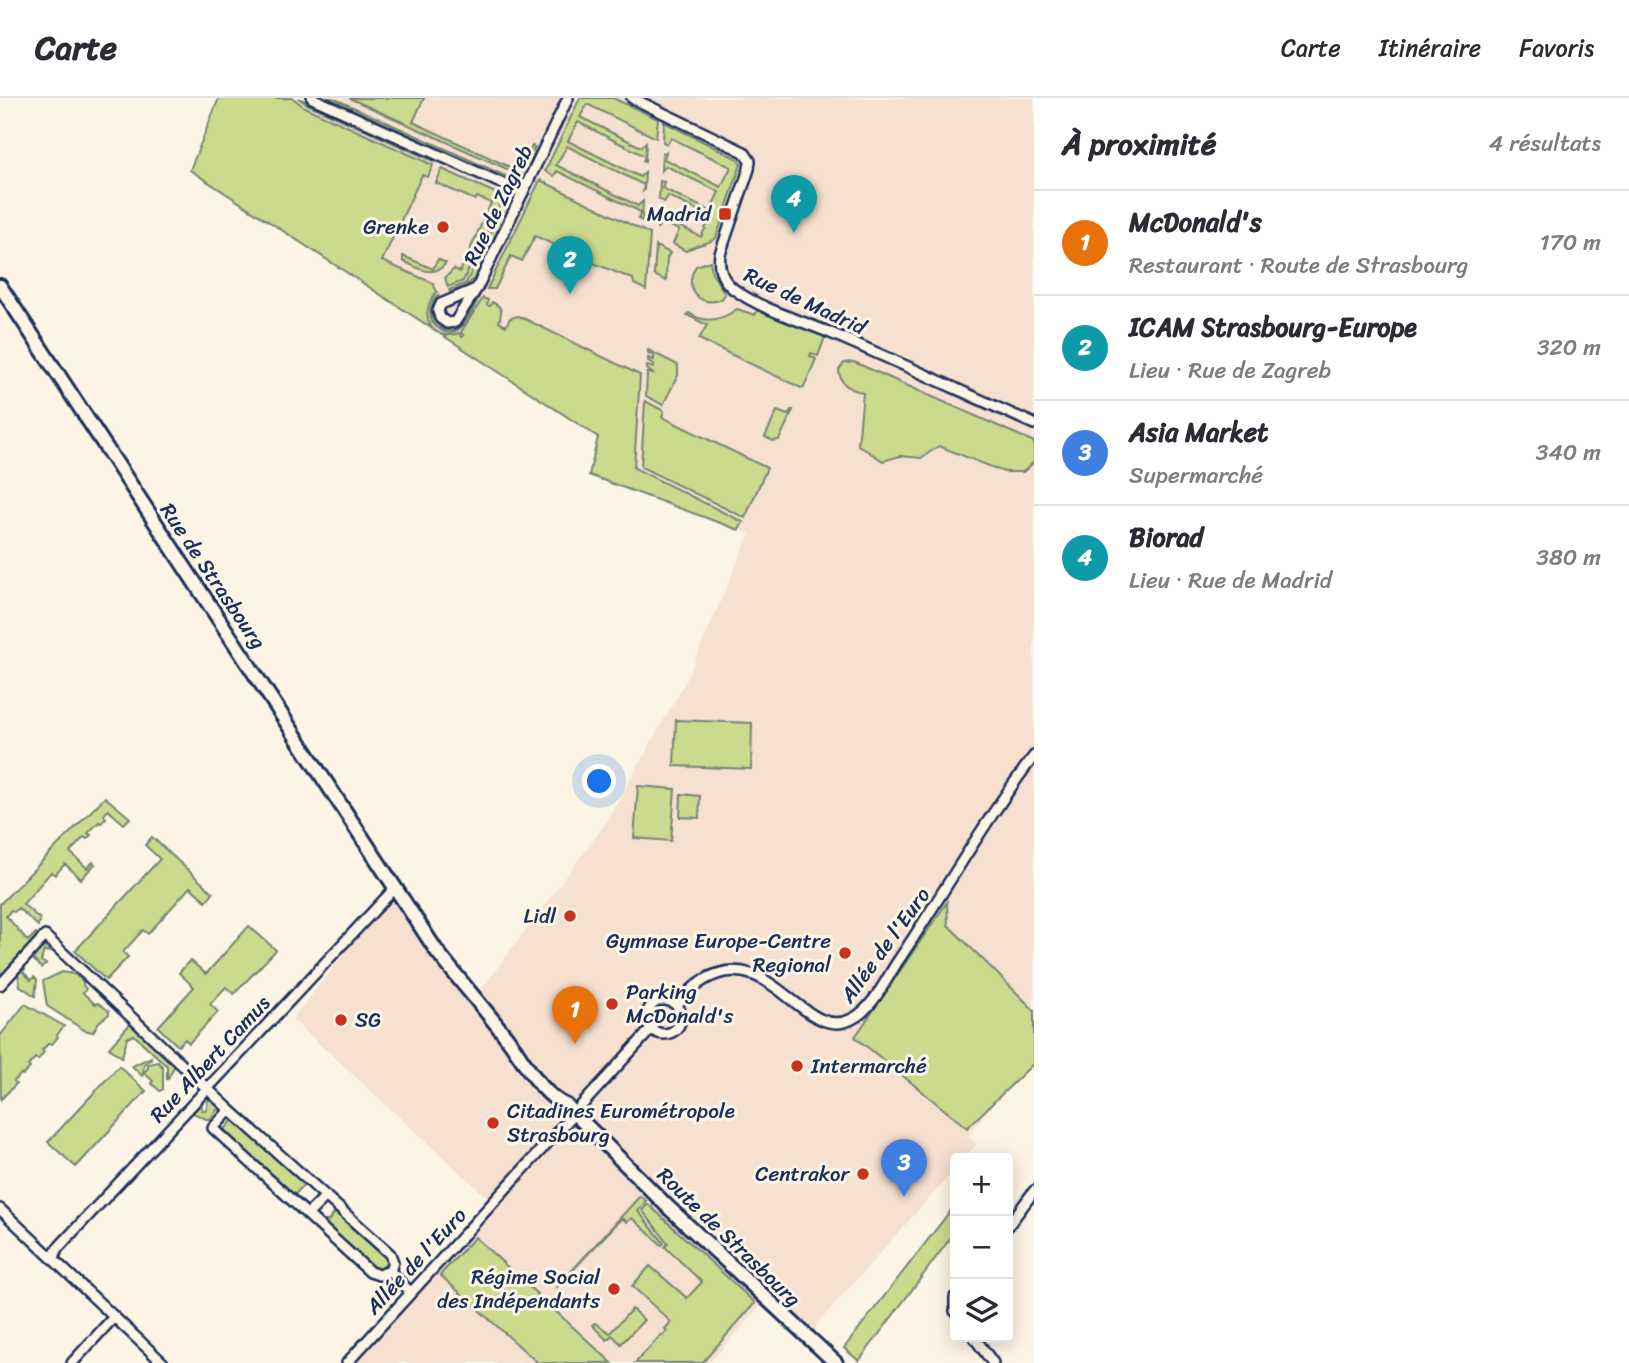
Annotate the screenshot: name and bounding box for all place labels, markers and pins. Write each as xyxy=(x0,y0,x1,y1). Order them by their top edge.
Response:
pin: 4 xyxy=(771,175,817,233)
place label: Madrid xyxy=(647,195,713,233)
marker: Madrid xyxy=(717,206,733,222)
place label: Grenke xyxy=(363,208,429,246)
marker: Grenke xyxy=(435,219,451,235)
pin: 2 xyxy=(547,236,593,294)
place label: Lidl xyxy=(523,897,557,935)
marker: Lidl xyxy=(562,908,578,924)
place label: Gymnase Europe-Centre Regional xyxy=(606,922,832,984)
marker: Gymnase Europe-Centre Regional xyxy=(837,945,853,961)
place label: Parking McDonald's xyxy=(626,973,734,1035)
pin: 1 xyxy=(552,986,598,1044)
marker: Parking McDonald's xyxy=(604,996,620,1012)
place label: SG xyxy=(355,1001,381,1039)
marker: SG xyxy=(333,1012,349,1028)
place label: Intermarché xyxy=(810,1047,927,1085)
marker: Intermarché xyxy=(789,1058,805,1074)
place label: Citadines Eurométropole Strasbourg xyxy=(507,1092,735,1154)
marker: Citadines Eurométropole Strasbourg xyxy=(485,1115,501,1131)
pin: 3 xyxy=(881,1139,927,1197)
place label: Centrakor xyxy=(755,1155,850,1193)
marker: Centrakor xyxy=(855,1166,871,1182)
place label: Régime Social des Indépendants xyxy=(437,1258,601,1320)
marker: Régime Social des Indépendants xyxy=(606,1281,622,1297)

